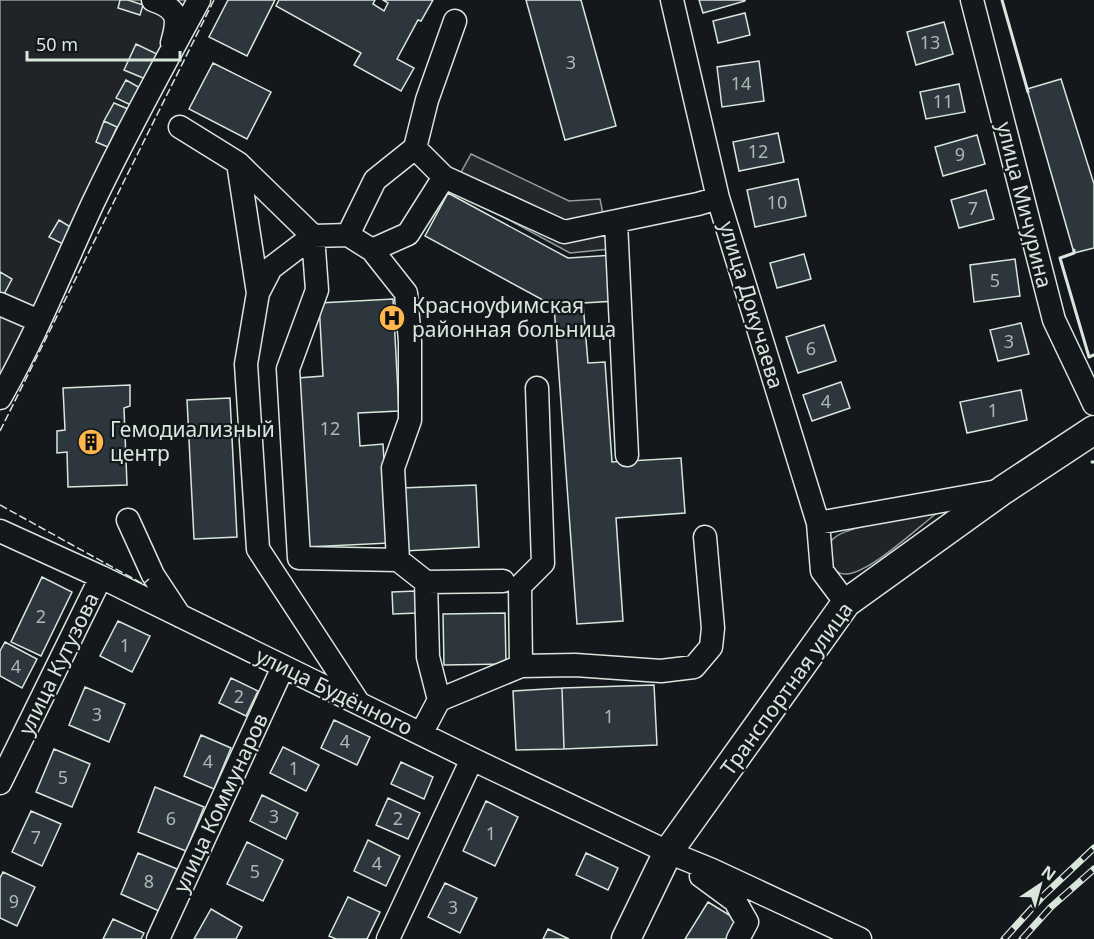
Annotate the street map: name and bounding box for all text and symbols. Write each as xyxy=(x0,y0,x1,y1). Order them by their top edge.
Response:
scale bar xyxy=(27,24,180,62)
house number: 13 xyxy=(920,30,940,54)
text: 50 m xyxy=(36,32,78,56)
house number: 3 xyxy=(566,50,576,74)
house number: 14 xyxy=(731,71,751,95)
house number: 11 xyxy=(933,89,953,113)
street label: улица Мичурина xyxy=(991,119,1059,291)
house number: 12 xyxy=(748,139,768,163)
house number: 9 xyxy=(955,142,965,166)
house number: 10 xyxy=(767,190,787,214)
house number: 7 xyxy=(968,196,978,220)
street label: улица Докучаева xyxy=(713,218,791,392)
house number: 5 xyxy=(990,268,1000,292)
place label: Красноуфимская районная больница xyxy=(412,291,616,343)
hospital icon: Красноуфимская районная больница xyxy=(377,303,407,333)
house number: 3 xyxy=(1004,329,1014,353)
house number: 6 xyxy=(806,336,816,360)
house number: 4 xyxy=(821,389,831,413)
house number: 1 xyxy=(988,398,998,422)
place label: Гемодиализный центр xyxy=(110,415,275,467)
house number: 12 xyxy=(320,416,340,440)
building icon: Гемодиализный центр xyxy=(76,427,106,457)
street label: улица Кутузова xyxy=(11,588,105,739)
street label: Транспортная улица xyxy=(714,596,859,781)
house number: 2 xyxy=(36,604,46,628)
house number: 1 xyxy=(120,633,130,657)
street label: улица Будённого xyxy=(251,641,418,741)
house number: 4 xyxy=(11,654,21,678)
house number: 2 xyxy=(234,684,244,708)
house number: 3 xyxy=(92,702,102,726)
house number: 1 xyxy=(604,704,614,728)
street label: улица Коммунаров xyxy=(166,708,274,897)
house number: 4 xyxy=(340,729,350,753)
house number: 4 xyxy=(203,749,213,773)
house number: 1 xyxy=(289,756,299,780)
house number: 5 xyxy=(58,765,68,789)
house number: 3 xyxy=(269,804,279,828)
house number: 6 xyxy=(166,806,176,830)
house number: 2 xyxy=(393,806,403,830)
house number: 1 xyxy=(486,821,496,845)
house number: 7 xyxy=(31,825,41,849)
house number: 4 xyxy=(372,851,382,875)
north arrow xyxy=(1010,855,1070,915)
house number: 5 xyxy=(250,859,260,883)
text: N xyxy=(1037,860,1061,886)
house number: 8 xyxy=(144,869,154,893)
house number: 9 xyxy=(9,889,19,913)
house number: 3 xyxy=(448,895,458,919)

